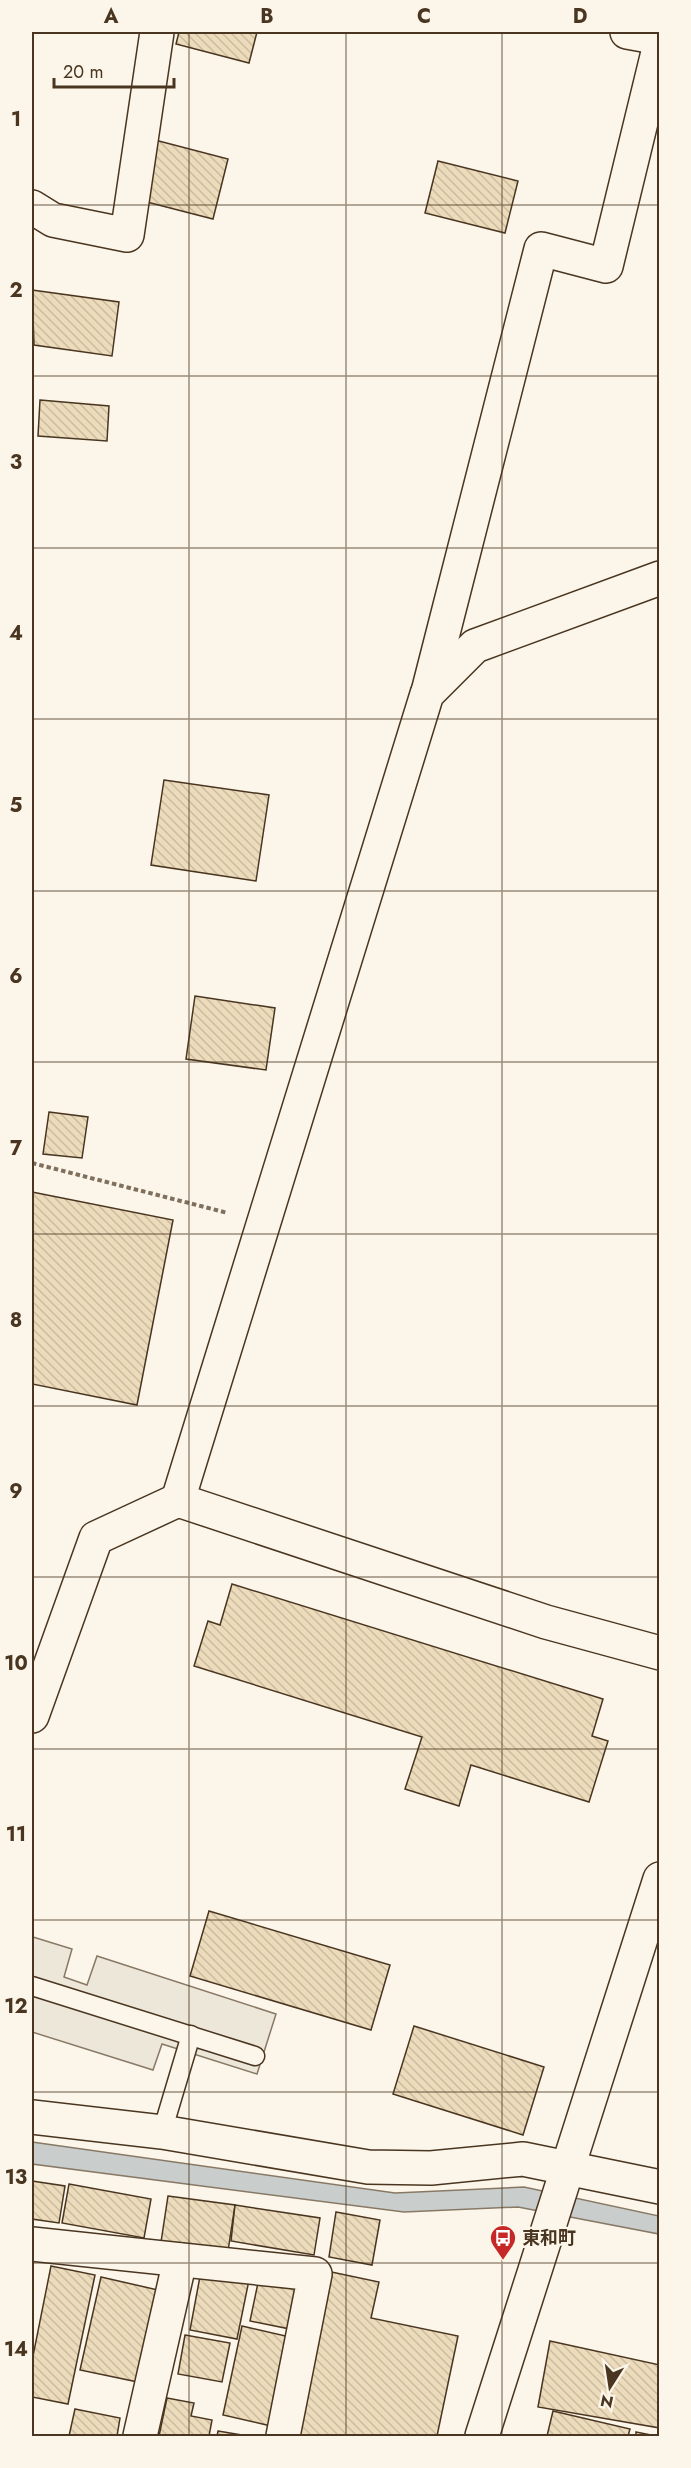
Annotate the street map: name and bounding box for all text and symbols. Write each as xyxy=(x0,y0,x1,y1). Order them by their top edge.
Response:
text: A xyxy=(103,2,119,31)
text: B xyxy=(260,2,274,31)
text: C xyxy=(417,2,431,31)
text: D xyxy=(573,2,587,31)
scale bar xyxy=(54,51,174,89)
text: 20 m xyxy=(63,59,103,85)
text: 1 xyxy=(11,105,21,134)
text: 2 xyxy=(9,276,23,305)
text: 3 xyxy=(10,448,22,477)
text: 4 xyxy=(9,619,23,648)
text: 5 xyxy=(10,791,23,820)
text: 6 xyxy=(9,962,23,991)
text: 7 xyxy=(10,1134,23,1163)
text: 8 xyxy=(10,1306,22,1335)
text: 9 xyxy=(9,1477,23,1506)
text: 10 xyxy=(4,1649,28,1678)
text: 11 xyxy=(6,1820,26,1849)
text: 12 xyxy=(4,1992,28,2021)
text: 13 xyxy=(5,2163,27,2192)
bus stop icon: 東和町 xyxy=(488,2223,518,2261)
place label: 東和町 xyxy=(522,2225,576,2251)
text: 14 xyxy=(4,2335,28,2364)
north arrow xyxy=(580,2357,640,2417)
text: N xyxy=(598,2389,616,2414)

